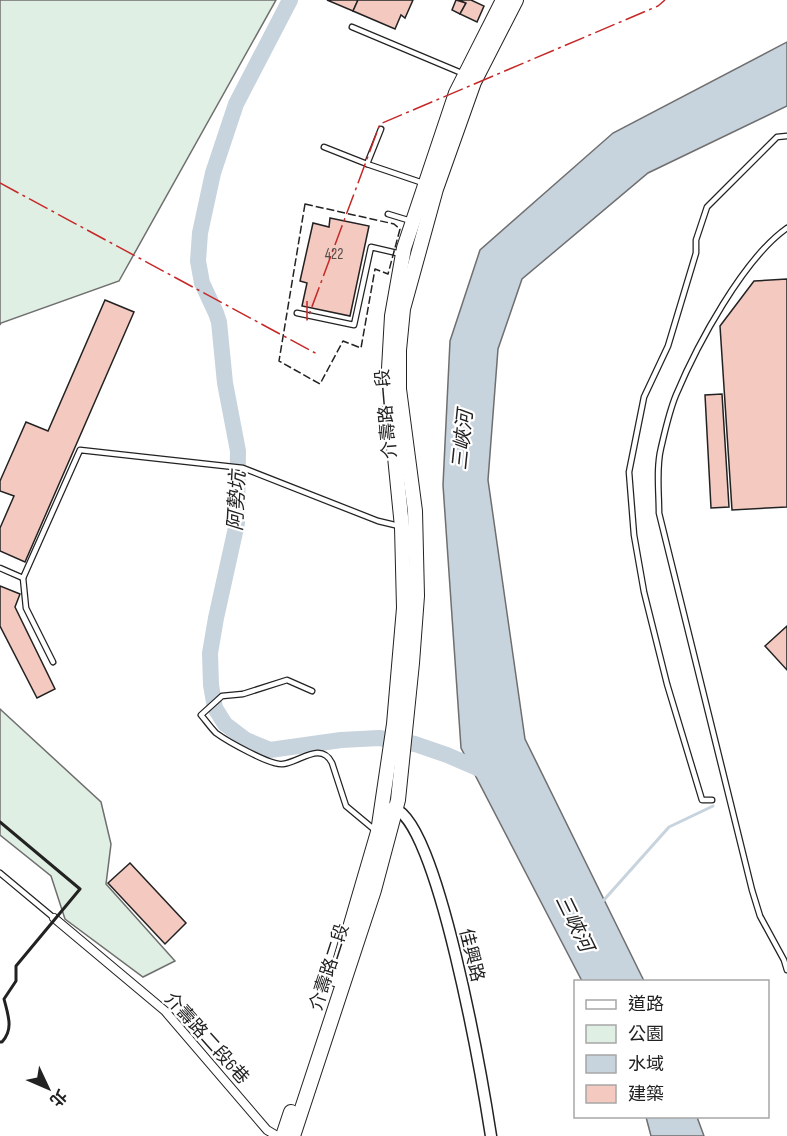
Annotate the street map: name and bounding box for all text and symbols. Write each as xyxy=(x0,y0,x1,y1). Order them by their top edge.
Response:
house number: 422 xyxy=(325,245,343,264)
street label: 介壽路一段 xyxy=(372,368,401,460)
water label: 三峽河 xyxy=(448,405,478,471)
water label: 阿勢坑 xyxy=(223,467,251,532)
water label: 三峽河 xyxy=(550,891,600,959)
street label: 介壽路二段 xyxy=(306,921,353,1013)
street label: 佳興路 xyxy=(455,926,488,984)
legend xyxy=(574,980,769,1118)
street label: 介壽路二段6巷 xyxy=(160,988,253,1088)
text: 道路 xyxy=(628,994,664,1015)
text: 公園 xyxy=(628,1024,664,1045)
text: 水域 xyxy=(628,1054,664,1075)
north arrow xyxy=(18,1058,78,1118)
text: 建築 xyxy=(628,1084,664,1105)
text: 北 xyxy=(45,1085,70,1110)

